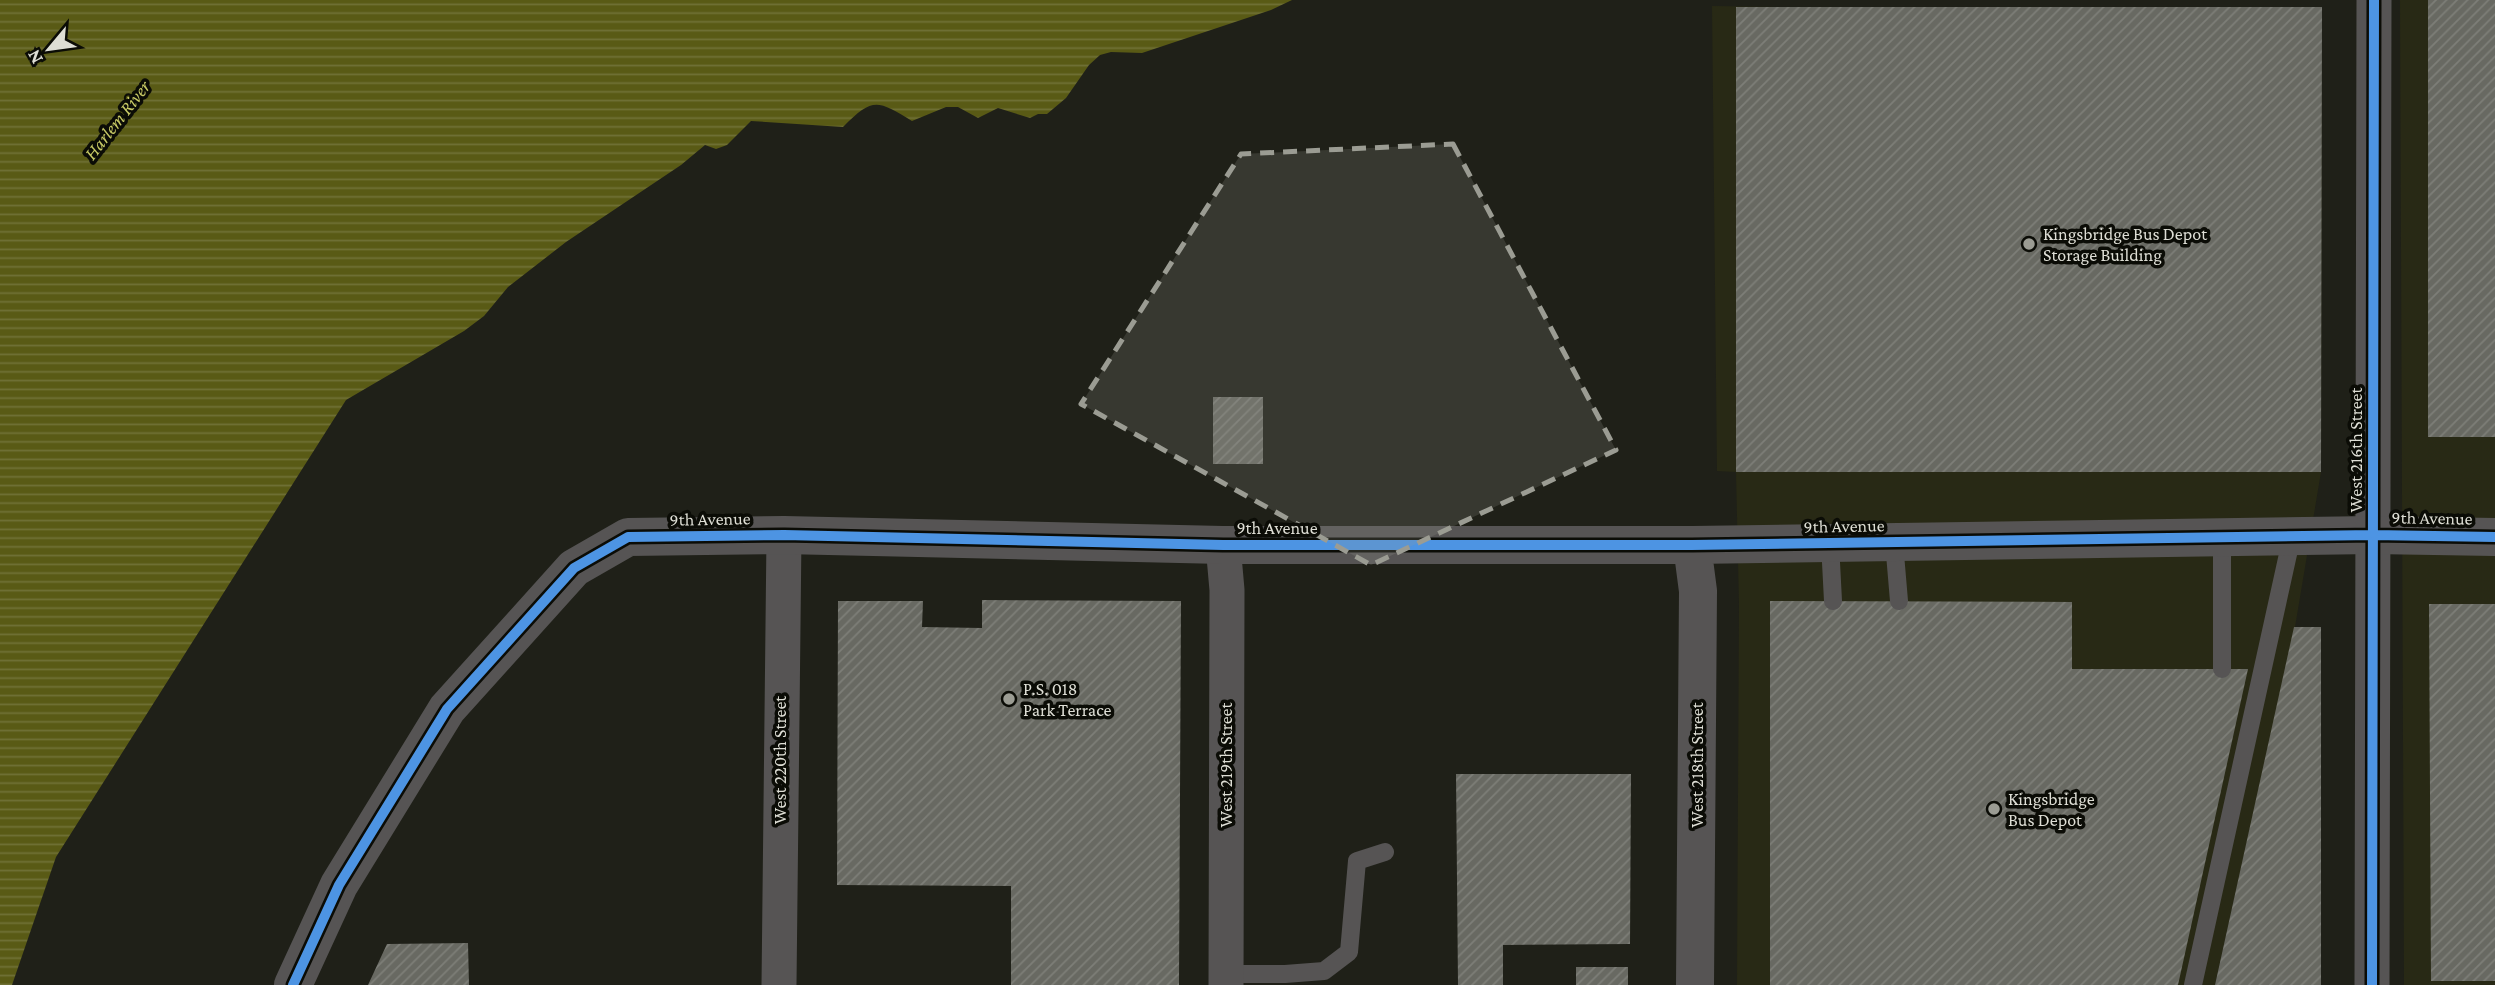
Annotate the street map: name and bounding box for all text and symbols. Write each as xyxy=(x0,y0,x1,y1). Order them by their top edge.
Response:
north arrow xyxy=(14,14,84,84)
text: N xyxy=(22,46,47,68)
water label: Harlem River xyxy=(80,75,155,164)
place label: Kingsbridge Bus Depot Storage Building xyxy=(2043,224,2208,265)
marker: Kingsbridge Bus Depot Storage Building xyxy=(2021,236,2037,252)
street label: West 216th Street xyxy=(2346,387,2366,512)
street label: 9th Avenue xyxy=(2391,507,2473,529)
street label: 9th Avenue xyxy=(669,508,751,530)
street label: 9th Avenue xyxy=(1803,515,1885,537)
street label: 9th Avenue xyxy=(1236,518,1318,538)
place label: P.S. 018 Park Terrace xyxy=(1023,679,1112,720)
marker: P.S. 018 Park Terrace xyxy=(1001,691,1017,707)
street label: West 220th Street xyxy=(770,695,790,824)
street label: West 219th Street xyxy=(1216,701,1236,827)
street label: West 218th Street xyxy=(1687,701,1707,828)
place label: Kingsbridge Bus Depot xyxy=(2008,789,2095,830)
marker: Kingsbridge Bus Depot xyxy=(1986,801,2002,817)

